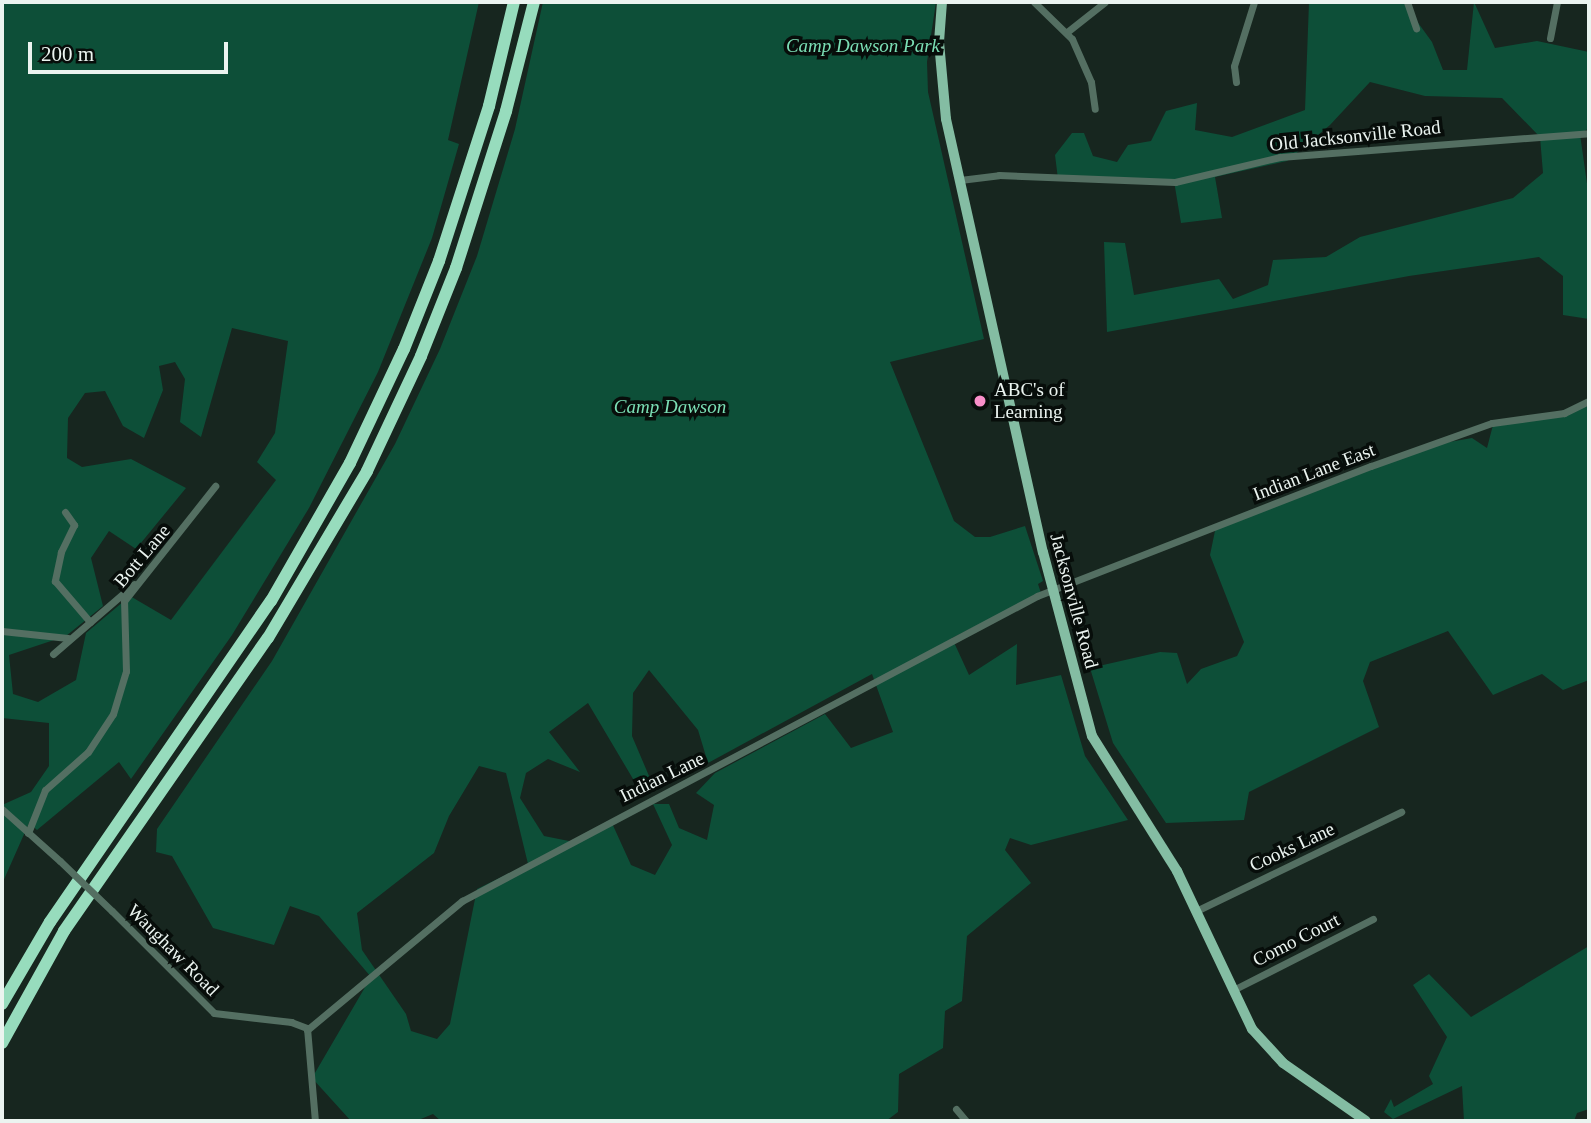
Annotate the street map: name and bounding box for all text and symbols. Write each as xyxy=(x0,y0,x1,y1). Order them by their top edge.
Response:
scale bar xyxy=(32,28,231,72)
park label: Camp Dawson Park xyxy=(786,35,940,57)
text: 200 m xyxy=(41,42,94,66)
street label: Old Jacksonville Road xyxy=(1268,116,1442,156)
place label: ABC's of Learning xyxy=(994,379,1064,423)
marker: ABC's of Learning xyxy=(972,393,988,409)
park label: Camp Dawson xyxy=(614,396,726,418)
street label: Indian Lane East xyxy=(1250,438,1378,506)
street label: Bott Lane xyxy=(109,520,175,592)
street label: Jacksonville Road xyxy=(1045,531,1103,671)
street label: Indian Lane xyxy=(616,747,708,807)
street label: Cooks Lane xyxy=(1246,817,1338,877)
street label: Waughaw Road xyxy=(122,899,224,1001)
street label: Como Court xyxy=(1249,908,1343,972)

